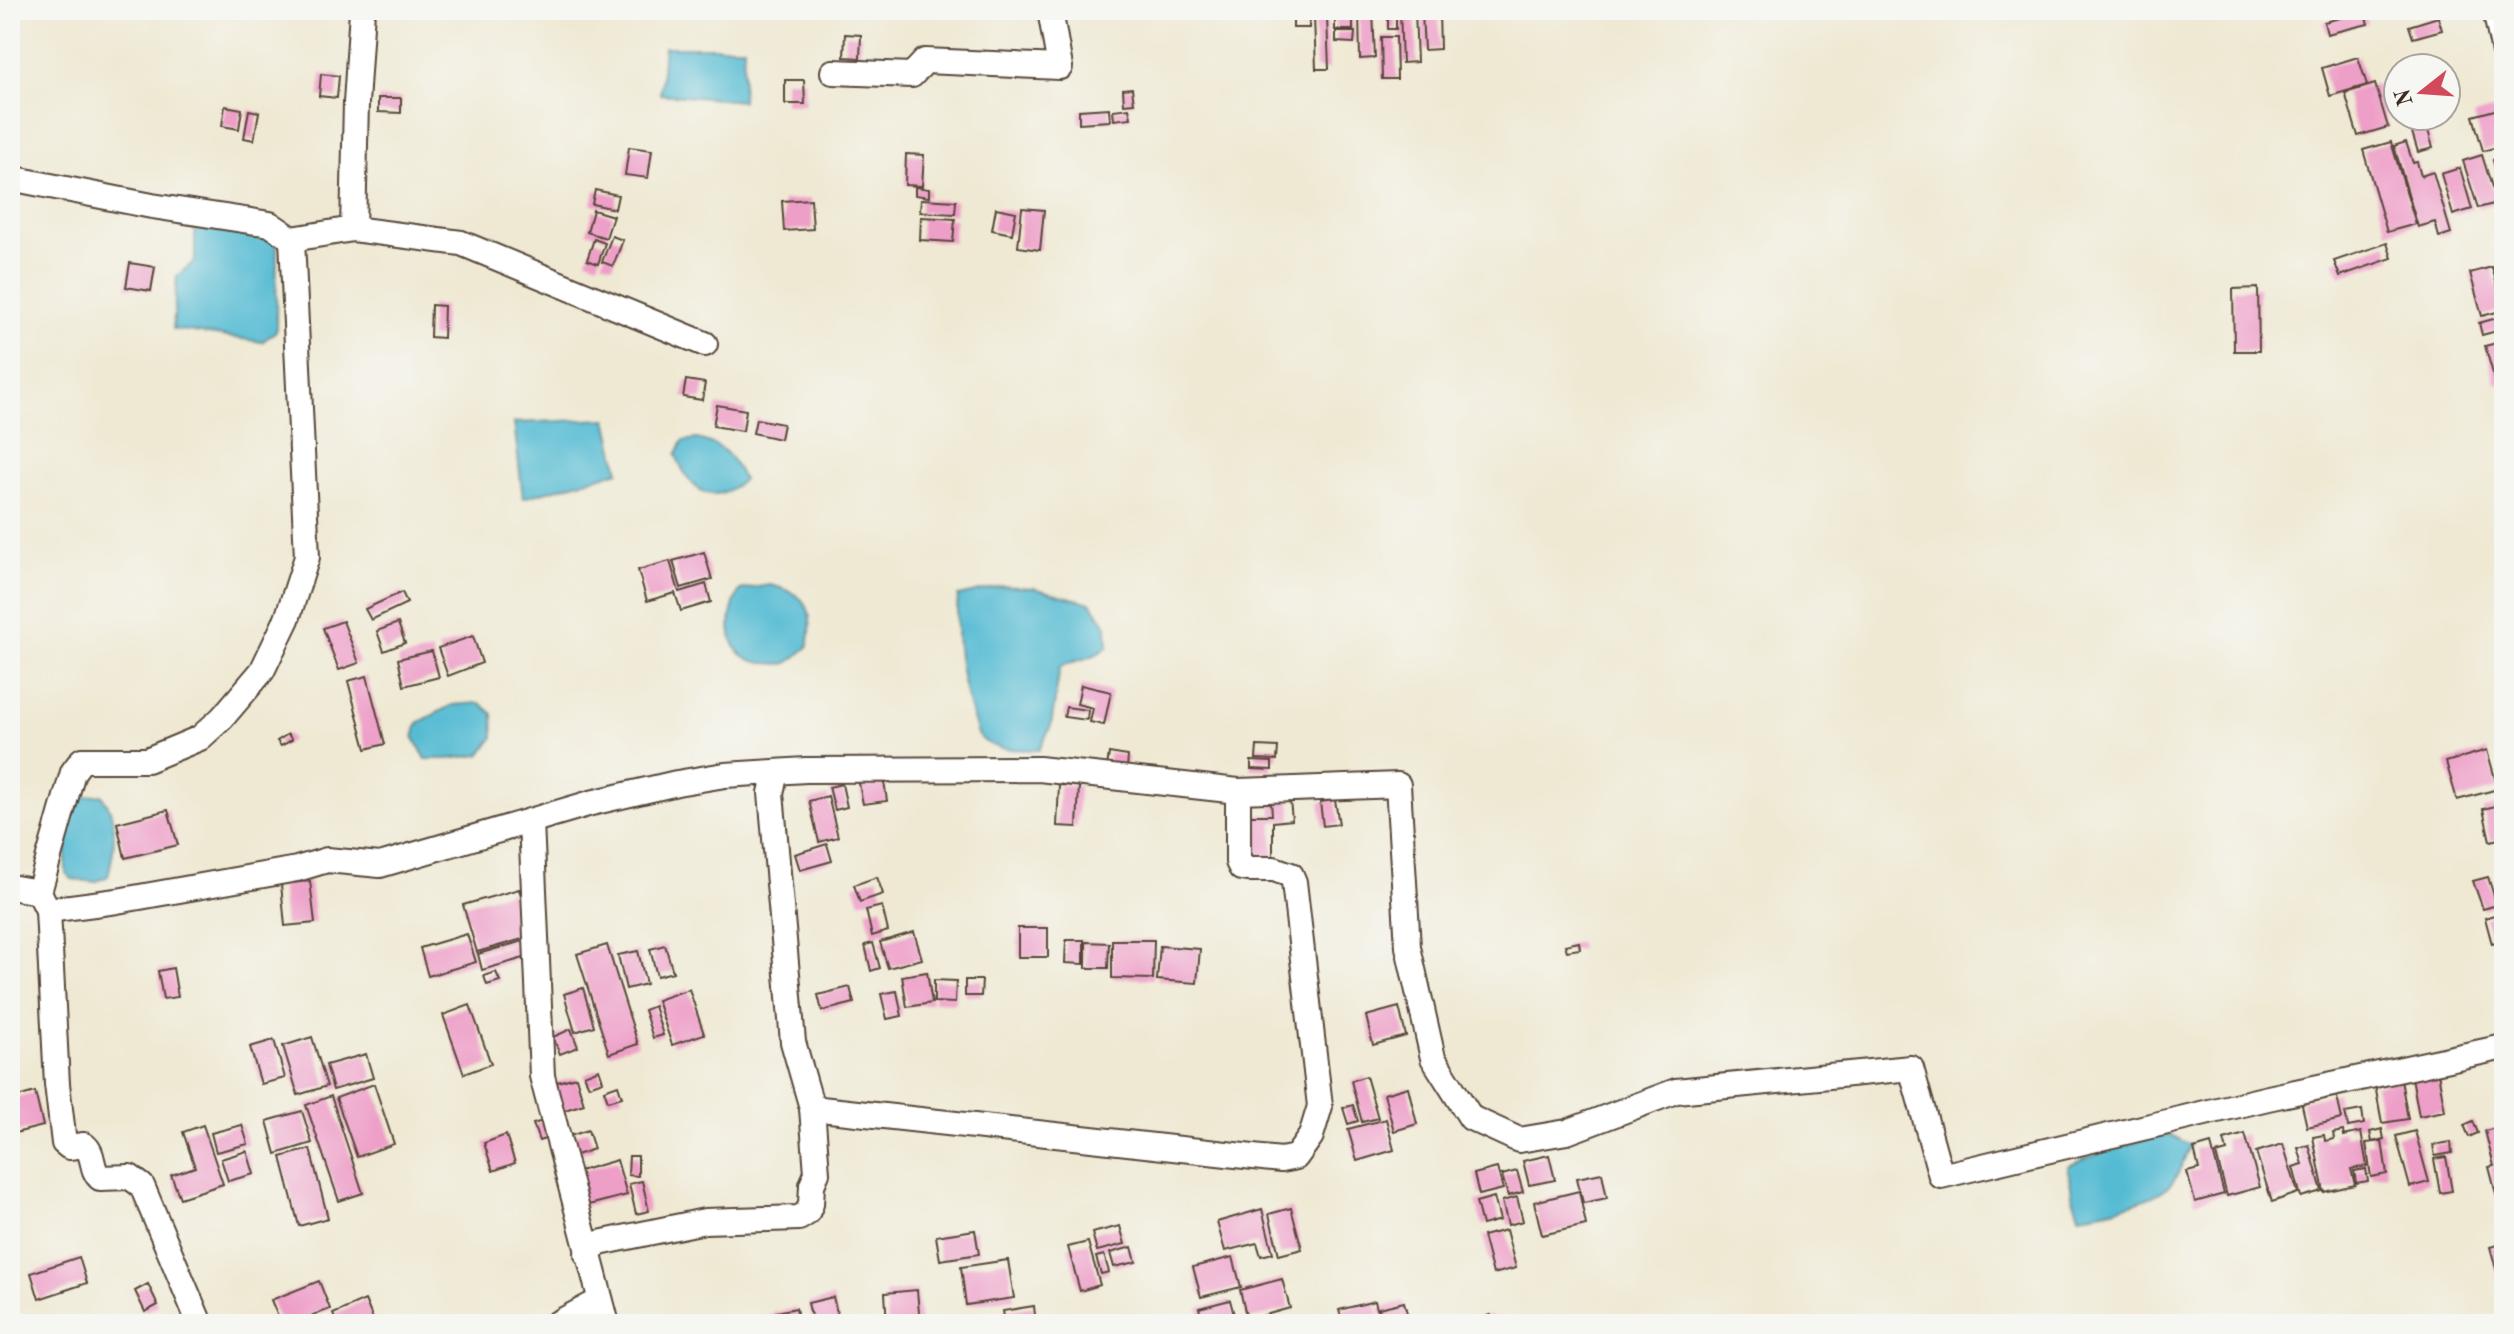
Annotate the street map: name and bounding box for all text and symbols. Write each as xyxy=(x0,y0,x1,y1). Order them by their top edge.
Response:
north arrow xyxy=(2382,52,2462,132)
text: N xyxy=(2392,86,2418,109)

